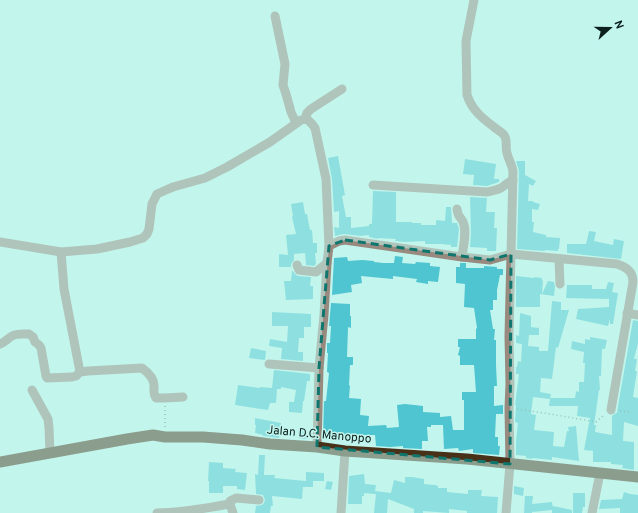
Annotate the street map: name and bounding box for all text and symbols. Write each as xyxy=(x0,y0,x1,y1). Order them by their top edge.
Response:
north arrow xyxy=(590,8,630,48)
text: N xyxy=(610,19,626,31)
street label: Jalan D.C. Manoppo xyxy=(266,422,372,448)

